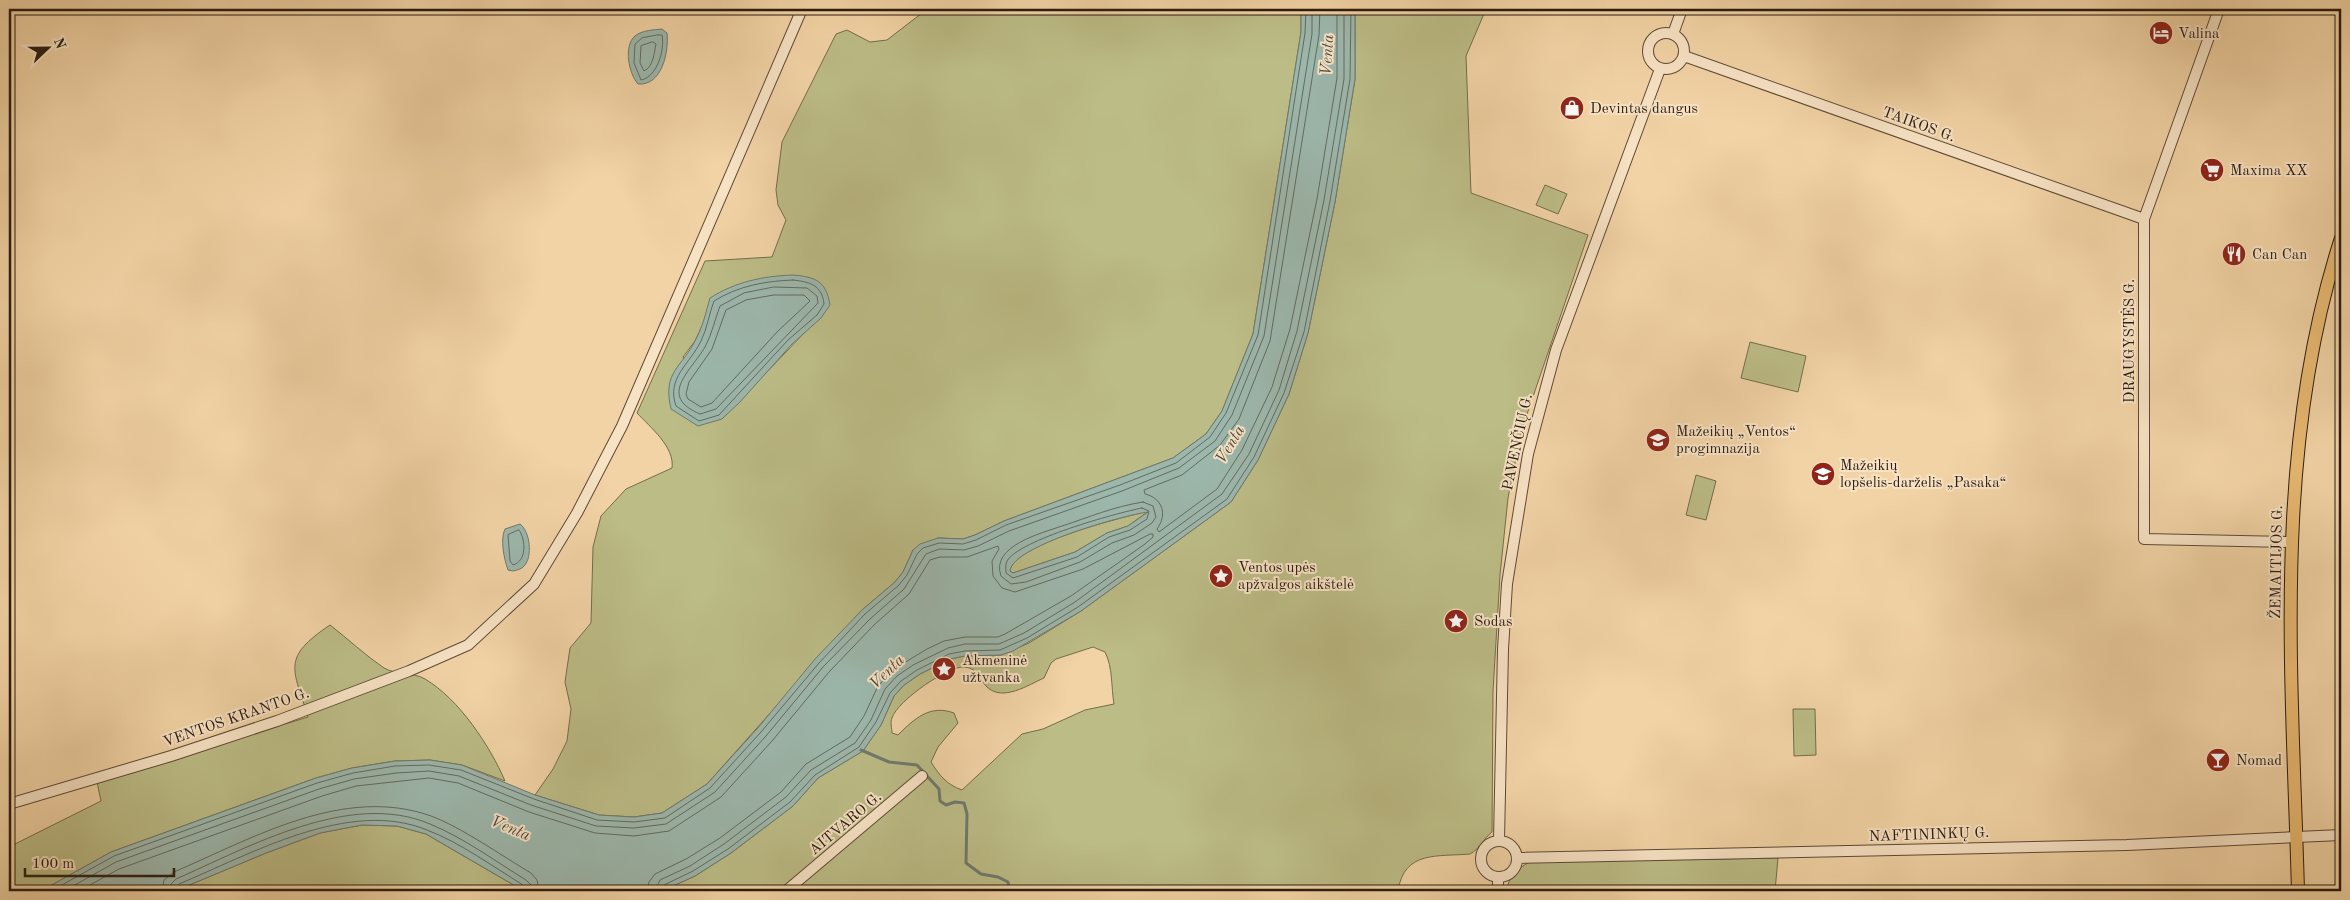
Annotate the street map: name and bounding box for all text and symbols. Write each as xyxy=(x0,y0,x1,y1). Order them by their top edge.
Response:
hotel icon: Valina xyxy=(2148,20,2174,46)
north arrow xyxy=(22,22,72,72)
place label: Valina xyxy=(2178,27,2220,42)
water label: Venta xyxy=(1319,33,1337,76)
text: N xyxy=(51,36,68,51)
shop icon: Devintas dangus xyxy=(1559,95,1585,121)
place label: Devintas dangus xyxy=(1590,102,1698,117)
street label: TAIKOS G. xyxy=(1880,105,1957,146)
supermarket icon: Maxima XX xyxy=(2199,157,2225,183)
place label: Maxima XX xyxy=(2230,164,2308,179)
restaurant icon: Can Can xyxy=(2221,241,2247,267)
place label: Can Can xyxy=(2252,248,2307,263)
street label: DRAUGYSTĖS G. xyxy=(2120,279,2138,403)
street label: PAVENČIŲ G. xyxy=(1498,392,1536,492)
water label: Venta xyxy=(1213,423,1248,467)
place label: Mažeikių „Ventos“ progimnazija xyxy=(1676,425,1796,457)
school or university icon: Mažeikių „Ventos“ progimnazija xyxy=(1645,427,1671,453)
place label: Mažeikių lopšelis-darželis „Pasaka“ xyxy=(1840,459,2007,491)
school or university icon: Mažeikių lopšelis-darželis „Pasaka“ xyxy=(1810,461,1836,487)
street label: ŽEMAITIJOS G. xyxy=(2266,505,2286,619)
place label: Ventos upės apžvalgos aikštelė xyxy=(1238,561,1354,593)
place icon: Ventos upės apžvalgos aikštelė xyxy=(1208,563,1234,589)
place icon: Sodas xyxy=(1443,608,1469,634)
place label: Sodas xyxy=(1474,615,1513,630)
water label: Venta xyxy=(867,652,908,693)
place label: Akmeninė užtvanka xyxy=(962,654,1027,686)
place icon: Akmeninė užtvanka xyxy=(931,656,957,682)
street label: VENTOS KRANTO G. xyxy=(161,686,312,751)
bar icon: Nomad xyxy=(2205,747,2231,773)
place label: Nomad xyxy=(2236,754,2282,769)
street label: AITVARO G. xyxy=(807,790,885,859)
water label: Venta xyxy=(488,813,533,844)
street label: NAFTININKŲ G. xyxy=(1869,826,1990,845)
scale bar xyxy=(25,845,174,877)
text: 100 m xyxy=(32,857,74,872)

